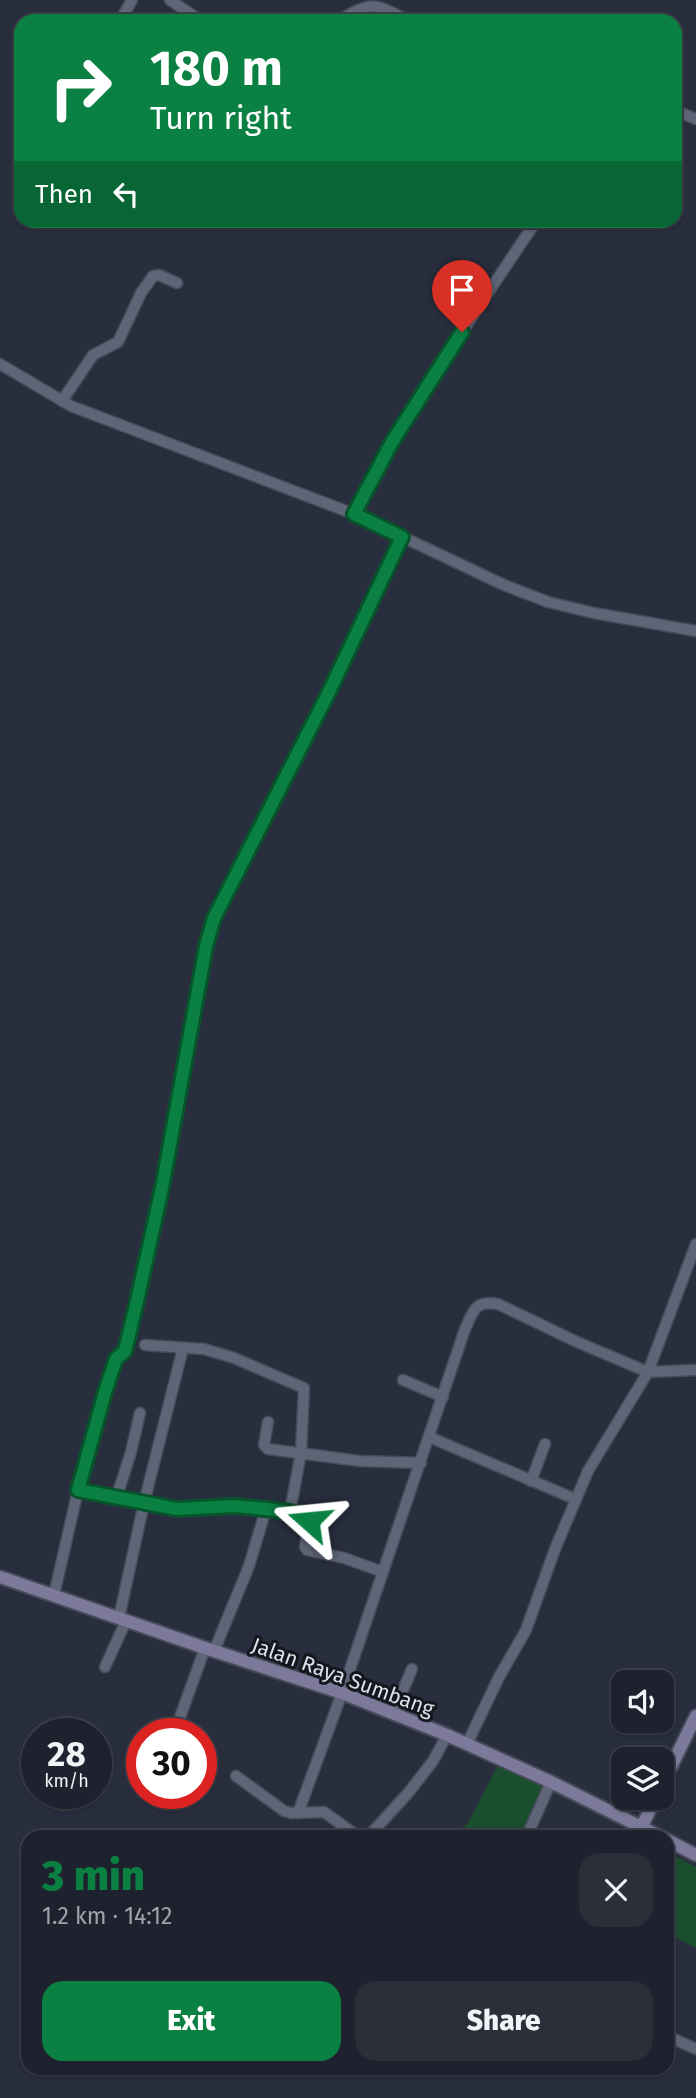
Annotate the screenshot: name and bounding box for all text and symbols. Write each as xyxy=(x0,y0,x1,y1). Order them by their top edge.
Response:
text: 180 m xyxy=(150,39,283,98)
icon: right xyxy=(35,42,126,133)
text: Turn right xyxy=(150,99,292,137)
icon: left xyxy=(107,175,145,213)
text: Then xyxy=(35,179,93,210)
pin xyxy=(432,260,492,332)
icon: arrive xyxy=(443,271,481,309)
position arrow xyxy=(272,1484,346,1558)
street label: Jalan Raya Sumbang xyxy=(248,1632,438,1722)
map controls xyxy=(611,1670,674,1810)
button: sound xyxy=(611,1670,674,1733)
speed limit sign: 30 xyxy=(126,1718,217,1809)
text: 28 xyxy=(47,1733,86,1775)
button: layers xyxy=(611,1747,674,1810)
text: km/h xyxy=(44,1770,89,1792)
text: 3 min xyxy=(42,1851,145,1901)
button: close xyxy=(579,1853,653,1927)
text: 1.2 km · 14:12 xyxy=(42,1902,172,1930)
button: Exit xyxy=(42,1981,341,2061)
button: Share xyxy=(355,1981,653,2061)

